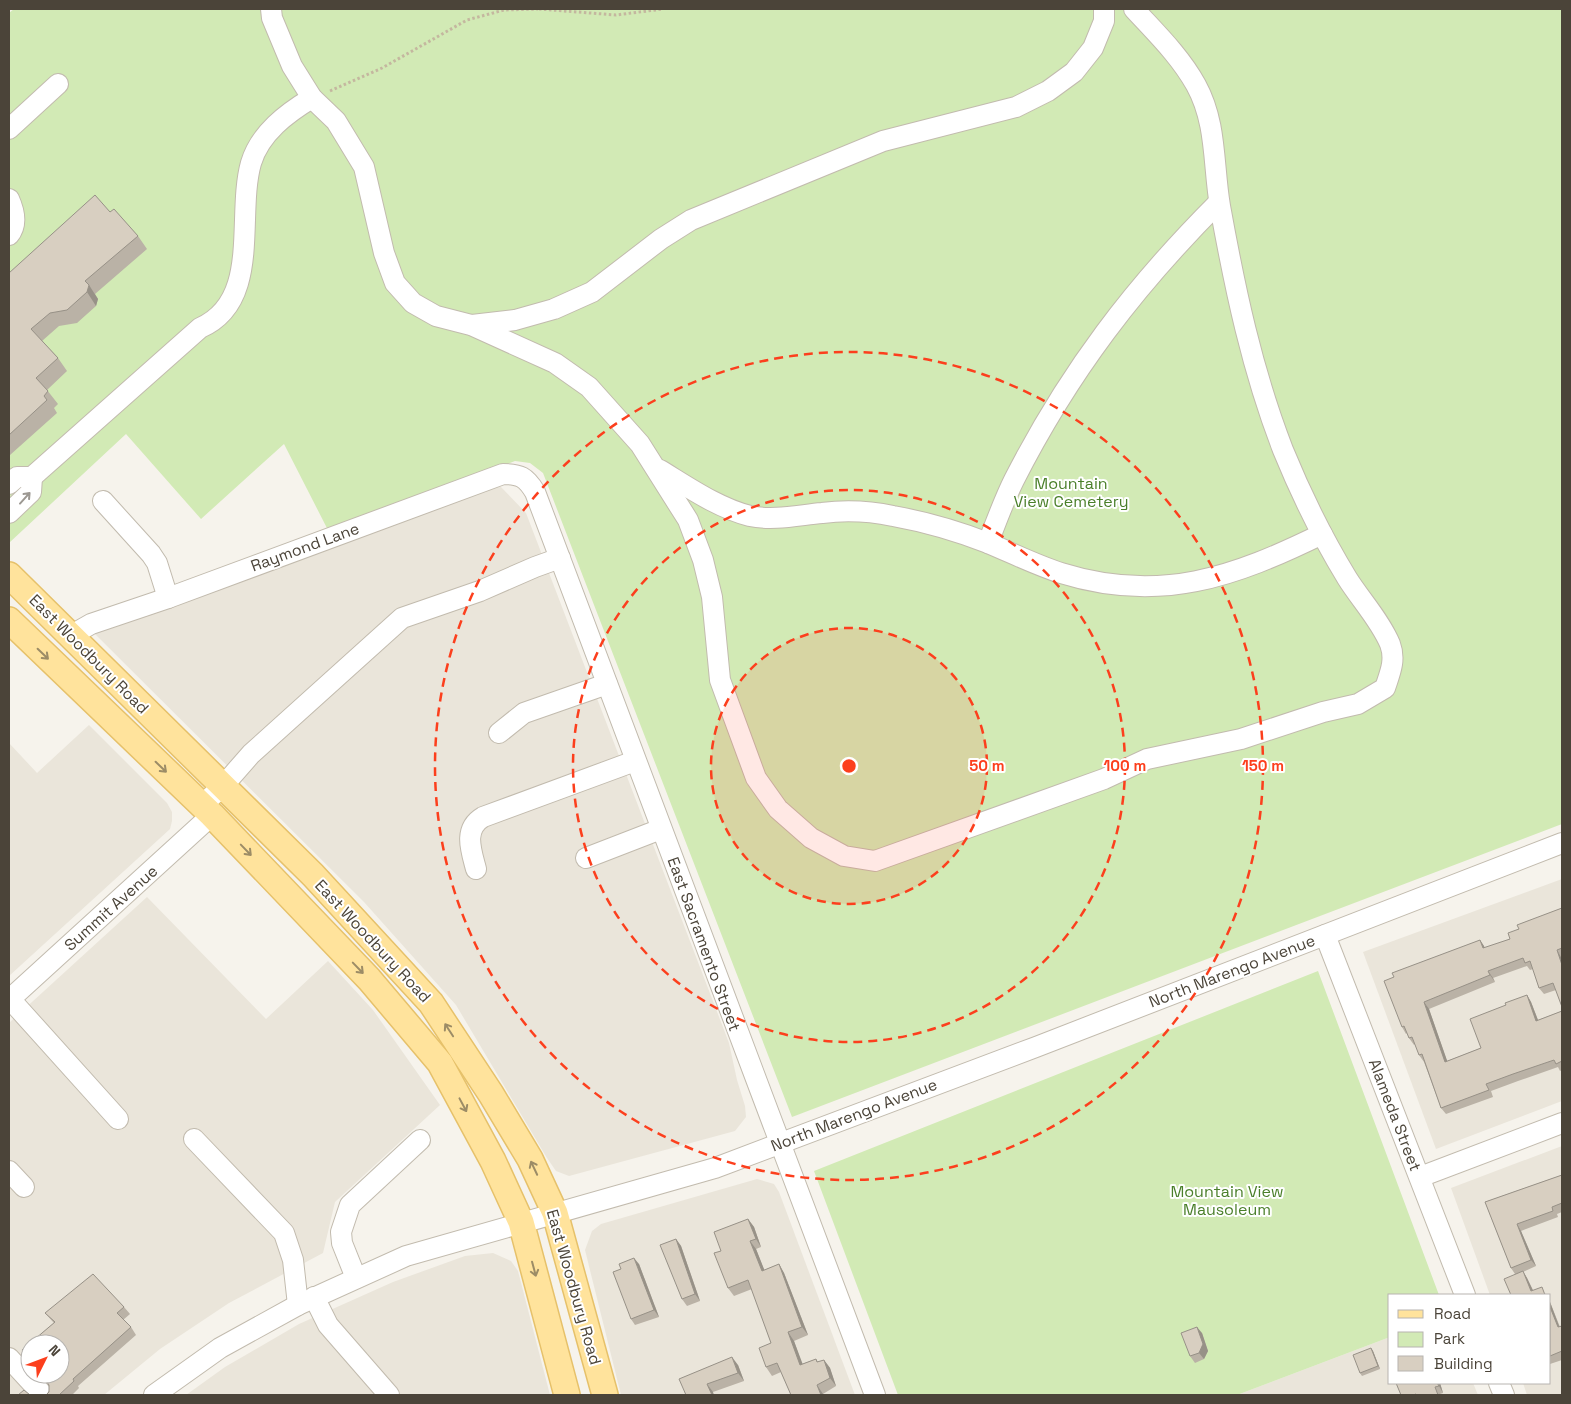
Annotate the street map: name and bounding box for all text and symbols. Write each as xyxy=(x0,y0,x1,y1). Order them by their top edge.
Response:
park label: Mountain View Cemetery xyxy=(1013,473,1129,512)
one-way arrow xyxy=(19,491,31,504)
street label: Raymond Lane xyxy=(248,518,362,576)
street label: East Woodbury Road xyxy=(25,590,153,718)
one-way arrow xyxy=(37,648,49,660)
text: 50 m xyxy=(969,756,1005,775)
text: 100 m xyxy=(1104,756,1146,775)
text: 150 m xyxy=(1242,756,1284,775)
centre of rings xyxy=(840,757,858,775)
one-way arrow xyxy=(154,760,166,772)
one-way arrow xyxy=(240,844,252,857)
street label: East Sacramento Street xyxy=(663,854,745,1034)
street label: Summit Avenue xyxy=(60,860,162,956)
street label: East Woodbury Road xyxy=(310,875,436,1007)
street label: North Marengo Avenue xyxy=(1146,930,1318,1012)
one-way arrow xyxy=(352,961,364,974)
one-way arrow xyxy=(444,1024,454,1038)
street label: Alameda Street xyxy=(1364,1056,1426,1174)
street label: North Marengo Avenue xyxy=(768,1074,940,1156)
one-way arrow xyxy=(458,1098,468,1113)
one-way arrow xyxy=(529,1161,539,1176)
park label: Mountain View Mausoleum xyxy=(1170,1181,1284,1220)
street label: East Woodbury Road xyxy=(542,1207,606,1367)
one-way arrow xyxy=(529,1260,539,1276)
legend xyxy=(1388,1294,1551,1384)
text: Road xyxy=(1434,1304,1471,1323)
text: Park xyxy=(1434,1329,1465,1348)
north arrow xyxy=(20,1334,70,1384)
text: N xyxy=(45,1341,64,1360)
text: Building xyxy=(1434,1354,1493,1373)

